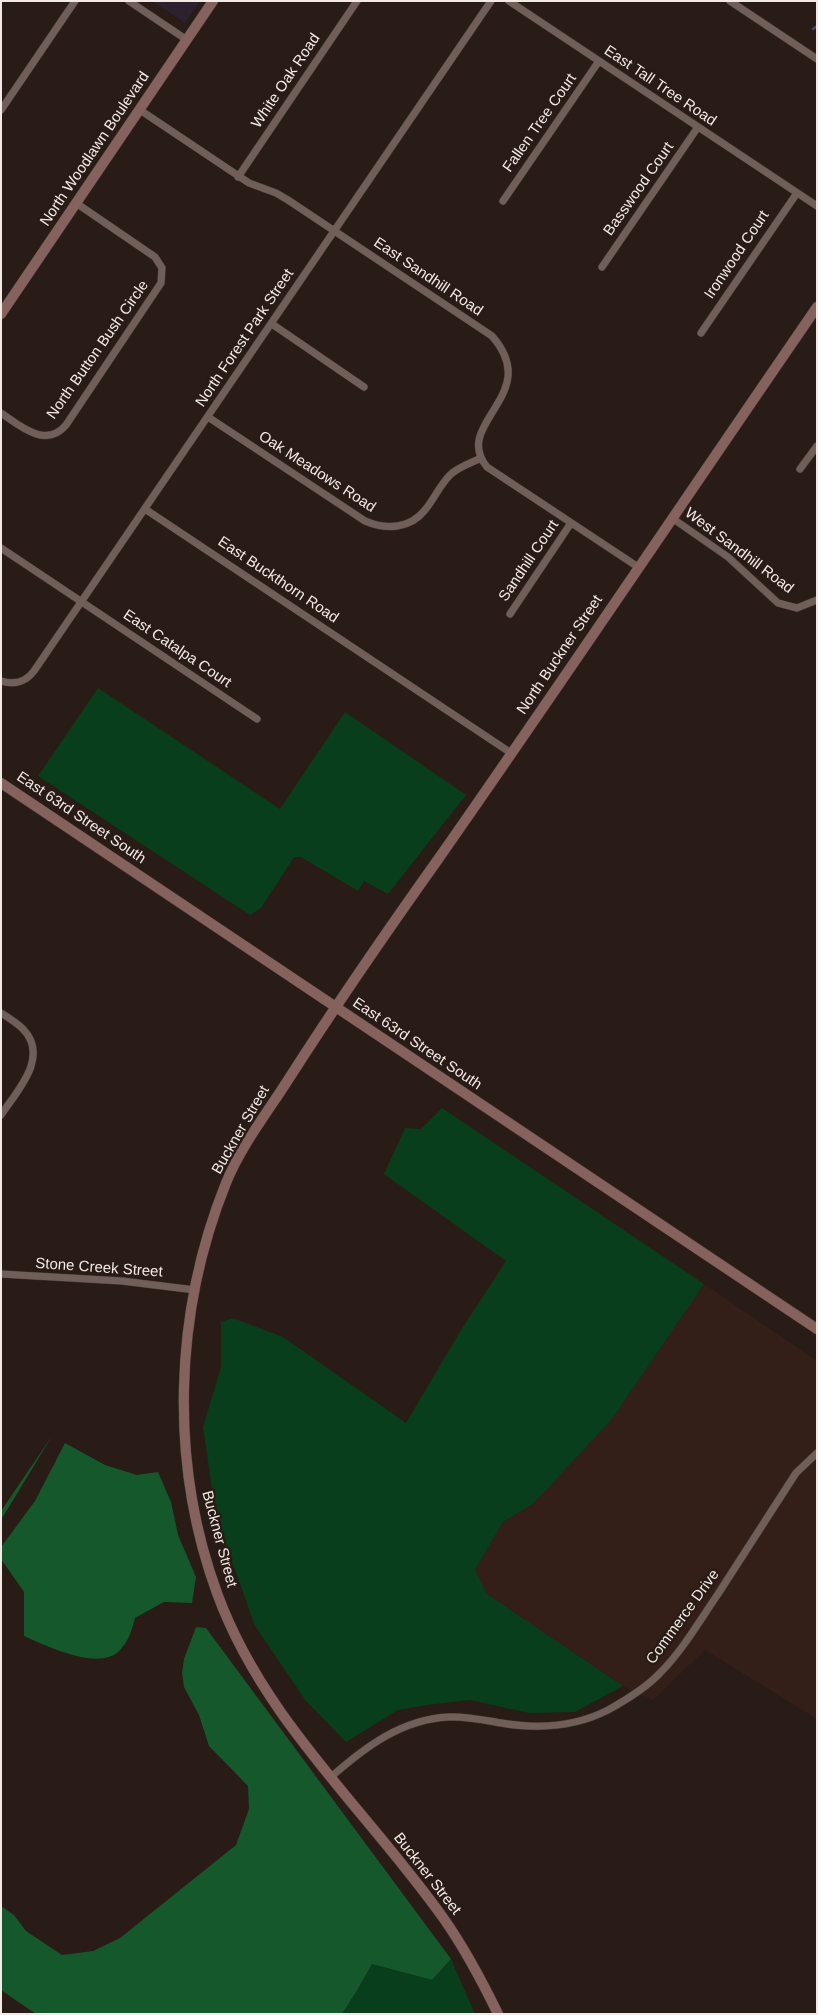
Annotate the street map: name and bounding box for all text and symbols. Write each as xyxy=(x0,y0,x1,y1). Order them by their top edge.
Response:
street label: White Oak Road xyxy=(248,30,324,132)
street label: East Tall Tree Road xyxy=(601,42,719,130)
street label: North Woodlawn Boulevard xyxy=(37,68,153,230)
street label: Fallen Tree Court xyxy=(499,70,581,176)
street label: Basswood Court xyxy=(600,139,678,239)
street label: Ironwood Court xyxy=(701,207,773,303)
street label: East Sandhill Road xyxy=(370,234,486,320)
street label: North Forest Park Street xyxy=(192,266,298,410)
street label: North Button Bush Circle xyxy=(43,277,153,423)
street label: Oak Meadows Road xyxy=(255,427,379,517)
street label: West Sandhill Road xyxy=(681,504,797,598)
street label: Sandhill Court xyxy=(495,517,563,605)
street label: East Buckthorn Road xyxy=(214,533,342,627)
street label: North Buckner Street xyxy=(513,592,607,718)
street label: East Catalpa Court xyxy=(119,606,235,692)
street label: East 63rd Street South xyxy=(13,768,149,868)
street label: East 63rd Street South xyxy=(349,994,485,1094)
street label: Buckner Street xyxy=(208,1083,274,1177)
street label: Stone Creek Street xyxy=(35,1255,163,1281)
street label: Buckner Street xyxy=(197,1489,241,1589)
street label: Commerce Drive xyxy=(643,1566,723,1668)
street label: Buckner Street xyxy=(389,1829,465,1919)

